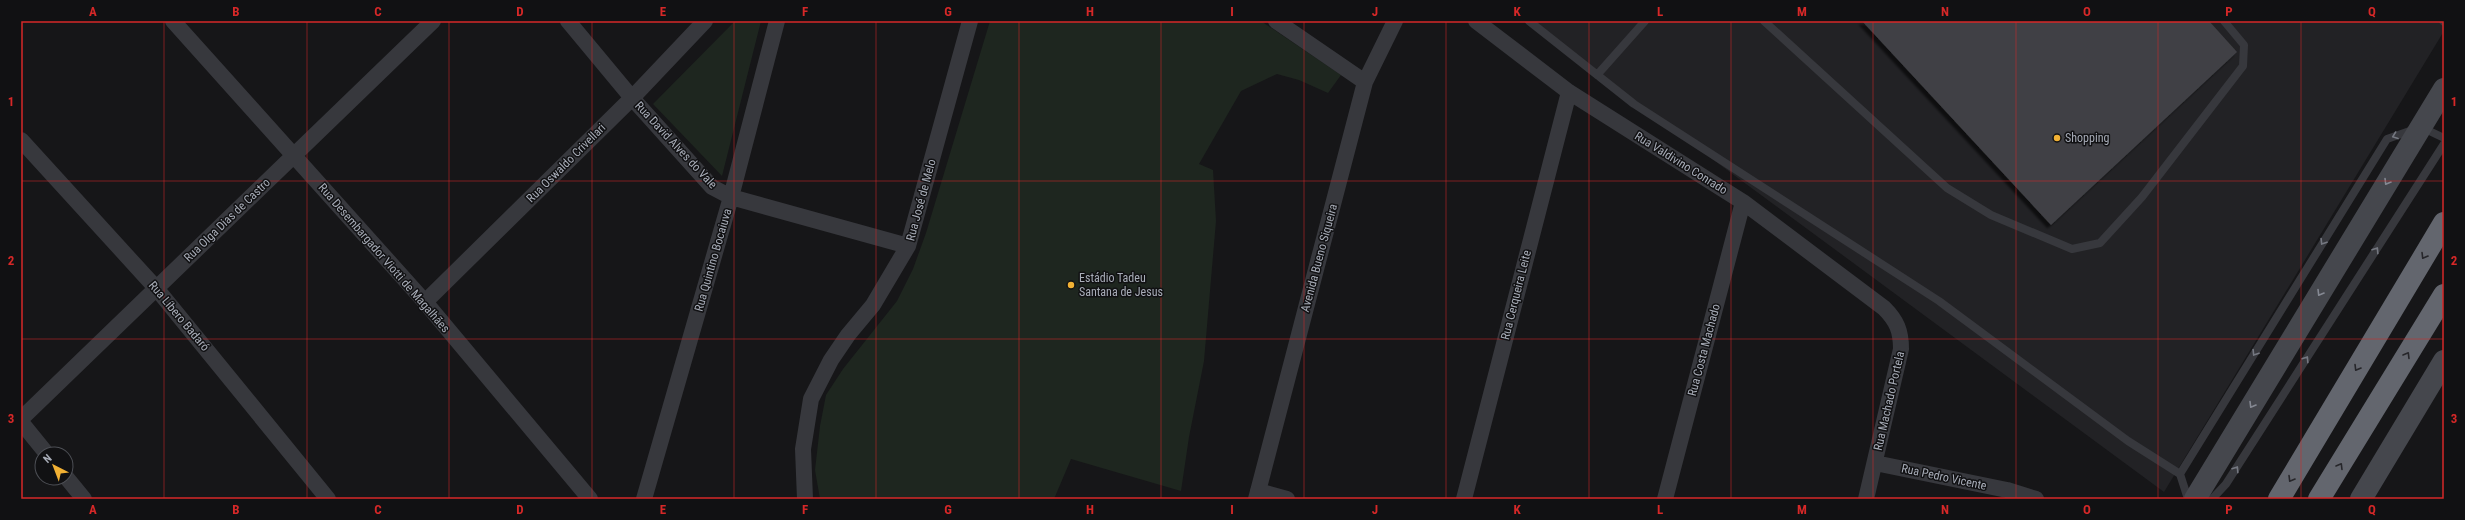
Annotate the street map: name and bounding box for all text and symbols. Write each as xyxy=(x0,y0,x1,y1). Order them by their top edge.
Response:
text: A xyxy=(89,4,97,19)
text: B xyxy=(232,4,240,19)
text: C xyxy=(374,4,382,19)
text: D xyxy=(516,4,524,19)
text: E xyxy=(660,4,667,19)
text: F xyxy=(802,4,808,19)
text: G xyxy=(944,4,952,19)
text: H xyxy=(1086,4,1094,19)
text: I xyxy=(1230,4,1234,19)
text: J xyxy=(1372,4,1378,19)
text: K xyxy=(1513,4,1521,19)
text: L xyxy=(1657,4,1663,19)
text: M xyxy=(1797,4,1807,19)
text: N xyxy=(1941,4,1949,19)
text: O xyxy=(2083,4,2091,19)
text: P xyxy=(2225,4,2233,19)
text: Q xyxy=(2368,4,2376,19)
text: 1 xyxy=(8,94,14,109)
text: 1 xyxy=(2451,94,2457,109)
street label: Rua David Alves do Vale xyxy=(632,99,720,192)
street label: Rua Oswaldo Crivellari xyxy=(524,121,608,205)
street label: Rua Valdivino Conrado xyxy=(1632,129,1730,197)
place label: Shopping xyxy=(2065,131,2109,145)
one-way arrow xyxy=(2392,132,2399,140)
marker: Shopping xyxy=(2052,133,2062,143)
street label: Rua José de Melo xyxy=(903,158,939,242)
street label: Rua Olga Dias de Castro xyxy=(181,175,273,265)
one-way arrow xyxy=(2385,178,2392,185)
street label: Rua Desembargador Viotti de Magalhães xyxy=(315,181,453,335)
street label: Avenida Bueno Siqueira xyxy=(1298,202,1340,314)
street label: Rua Quintino Bocaiuva xyxy=(692,207,734,313)
one-way arrow xyxy=(2321,238,2328,245)
one-way arrow xyxy=(2371,247,2379,254)
street label: Rua Cerqueira Leite xyxy=(1498,248,1534,341)
one-way arrow xyxy=(2421,252,2429,259)
text: 2 xyxy=(8,253,15,268)
text: 2 xyxy=(2451,253,2458,268)
place label: Estádio Tadeu Santana de Jesus xyxy=(1079,271,1163,299)
street label: Rua Líbero Badaró xyxy=(146,278,212,354)
marker: Estádio Tadeu Santana de Jesus xyxy=(1066,280,1076,290)
one-way arrow xyxy=(2317,289,2324,296)
street label: Rua Costa Machado xyxy=(1685,302,1723,398)
one-way arrow xyxy=(2252,349,2260,356)
street label: Rua Machado Portela xyxy=(1871,350,1907,452)
one-way arrow xyxy=(2403,352,2410,359)
one-way arrow xyxy=(2301,356,2309,363)
one-way arrow xyxy=(2355,364,2362,371)
one-way arrow xyxy=(2250,401,2257,408)
text: 3 xyxy=(8,411,14,426)
text: 3 xyxy=(2451,411,2457,426)
north arrow xyxy=(34,446,74,486)
text: N xyxy=(41,452,55,466)
street label: Rua Pedro Vicente xyxy=(1900,461,1988,493)
one-way arrow xyxy=(2335,463,2342,470)
one-way arrow xyxy=(2231,466,2238,473)
one-way arrow xyxy=(2288,475,2295,482)
text: A xyxy=(89,502,97,517)
text: B xyxy=(232,502,240,517)
text: C xyxy=(374,502,382,517)
text: D xyxy=(516,502,524,517)
text: E xyxy=(660,502,667,517)
text: F xyxy=(802,502,808,517)
text: G xyxy=(944,502,952,517)
text: H xyxy=(1086,502,1094,517)
text: I xyxy=(1230,502,1234,517)
text: J xyxy=(1372,502,1378,517)
text: K xyxy=(1513,502,1521,517)
text: L xyxy=(1657,502,1663,517)
text: M xyxy=(1797,502,1807,517)
text: N xyxy=(1941,502,1949,517)
text: O xyxy=(2083,502,2091,517)
text: P xyxy=(2225,502,2233,517)
text: Q xyxy=(2368,502,2376,517)

